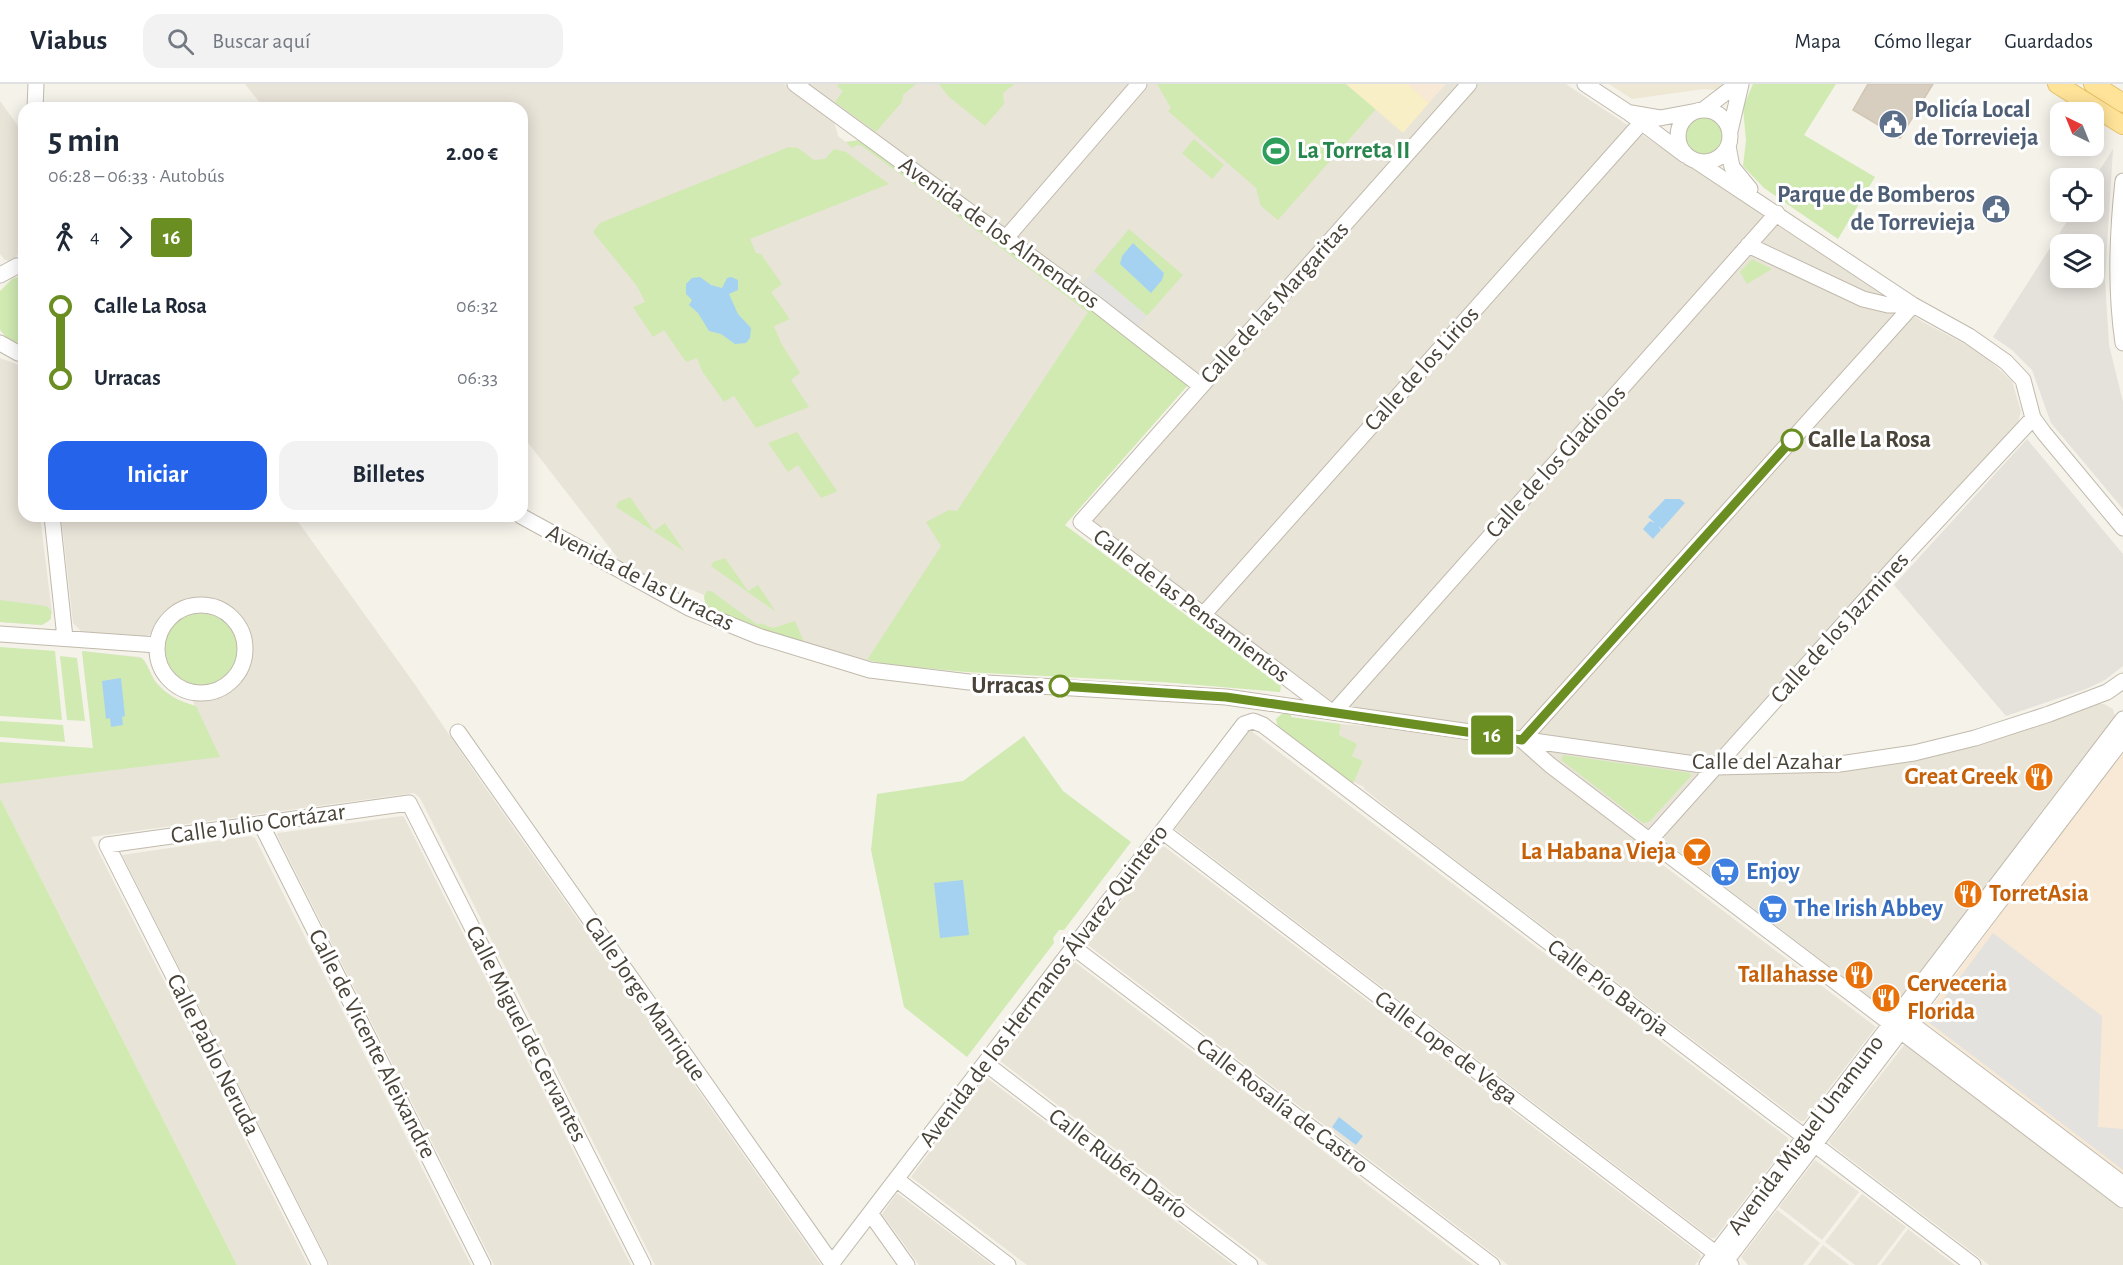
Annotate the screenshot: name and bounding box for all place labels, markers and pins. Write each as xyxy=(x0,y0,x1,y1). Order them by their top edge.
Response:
place label: Policía Local de Torrevieja xyxy=(1914,98,2039,150)
public building icon: Policía Local de Torrevieja xyxy=(1877,108,1909,140)
sports icon: La Torreta II xyxy=(1260,135,1292,167)
place label: La Torreta II xyxy=(1297,139,1410,163)
place label: Parque de Bomberos de Torrevieja xyxy=(1777,183,1975,235)
public building icon: Parque de Bomberos de Torrevieja xyxy=(1980,193,2012,225)
place label: Calle La Rosa xyxy=(1808,428,1931,452)
marker: Calle La Rosa xyxy=(1781,429,1803,451)
place label: Urracas xyxy=(971,674,1044,698)
marker: Urracas xyxy=(1049,675,1071,697)
restaurant icon: Great Greek xyxy=(2023,761,2055,793)
place label: Great Greek xyxy=(1905,765,2018,789)
bar icon: La Habana Vieja xyxy=(1681,836,1713,868)
place label: La Habana Vieja xyxy=(1521,840,1676,864)
supermarket icon: Enjoy xyxy=(1709,856,1741,888)
place label: Enjoy xyxy=(1746,860,1800,884)
restaurant icon: TorretAsia xyxy=(1952,878,1984,910)
place label: TorretAsia xyxy=(1989,882,2089,906)
supermarket icon: The Irish Abbey xyxy=(1757,893,1789,925)
place label: The Irish Abbey xyxy=(1794,897,1943,921)
restaurant icon: Tallahasse xyxy=(1843,959,1875,991)
place label: Tallahasse xyxy=(1738,963,1838,987)
place label: Cerveceria Florida xyxy=(1907,972,2007,1024)
restaurant icon: Cerveceria Florida xyxy=(1870,982,1902,1014)

